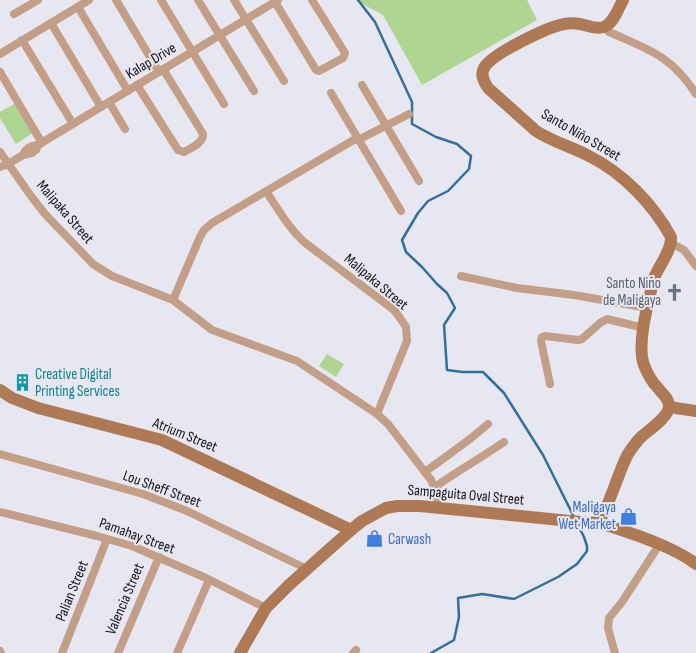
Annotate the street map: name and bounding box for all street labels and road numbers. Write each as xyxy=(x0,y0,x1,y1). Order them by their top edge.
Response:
street label: Kalap Drive xyxy=(122,38,180,84)
street label: Santo Niño Street xyxy=(538,105,625,166)
street label: Malipaka Street xyxy=(32,176,98,248)
street label: Malipaka Street xyxy=(340,250,412,315)
street label: Atrium Street xyxy=(149,413,220,457)
street label: Lou Sheff Street xyxy=(120,466,204,512)
street label: Sampaguita Oval Street xyxy=(407,480,526,510)
street label: Pamahay Street xyxy=(97,514,178,559)
street label: Palian Street xyxy=(51,557,93,624)
street label: Valencia Street xyxy=(101,560,149,638)

